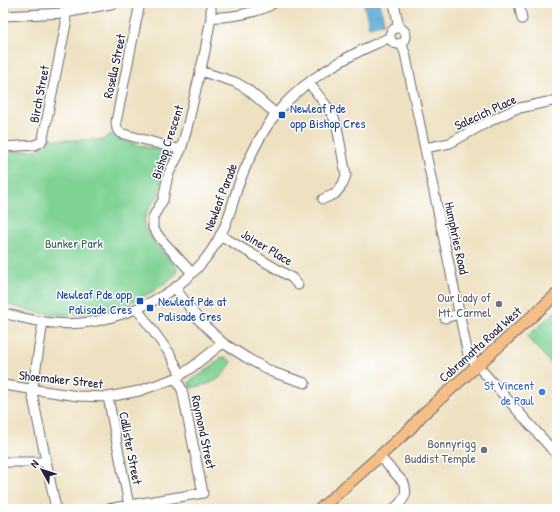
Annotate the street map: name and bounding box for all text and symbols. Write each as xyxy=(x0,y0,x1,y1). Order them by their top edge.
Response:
street label: Rosella Street xyxy=(98,32,130,100)
street label: Birch Street xyxy=(25,63,53,124)
street label: Salecich Place xyxy=(451,90,519,134)
place label: Newleaf Pde opp Bishop Cres xyxy=(290,99,365,132)
street label: Bishop Crescent xyxy=(147,102,188,181)
marker: Newleaf Pde opp Bishop Cres xyxy=(277,110,287,120)
street label: Newleaf Parade xyxy=(199,161,241,233)
street label: Humphries Road xyxy=(441,200,473,276)
street label: Joiner Place xyxy=(238,225,296,269)
park label: Bunker Park xyxy=(45,234,104,252)
place label: Newleaf Pde opp Palisade Cres xyxy=(57,285,132,318)
place label: Our Lady of Mt. Carmel xyxy=(437,288,492,321)
place label: Newleaf Pde at Palisade Cres xyxy=(158,292,227,325)
marker: Newleaf Pde opp Palisade Cres xyxy=(135,296,145,306)
marker: Our Lady of Mt. Carmel xyxy=(494,299,504,309)
street label: Cabramatta Road West xyxy=(435,302,526,386)
marker: Newleaf Pde at Palisade Cres xyxy=(145,303,155,313)
street label: Shoemaker Street xyxy=(18,366,105,392)
place label: St Vincent de Paul xyxy=(484,376,535,409)
marker: St Vincent de Paul xyxy=(537,387,547,397)
street label: Raymond Street xyxy=(187,394,221,471)
street label: Callister Street xyxy=(115,410,147,486)
place label: Bonnyrigg Buddist Temple xyxy=(404,434,476,467)
marker: Bonnyrigg Buddist Temple xyxy=(479,445,489,455)
north arrow xyxy=(22,450,62,490)
text: N xyxy=(27,457,42,470)

